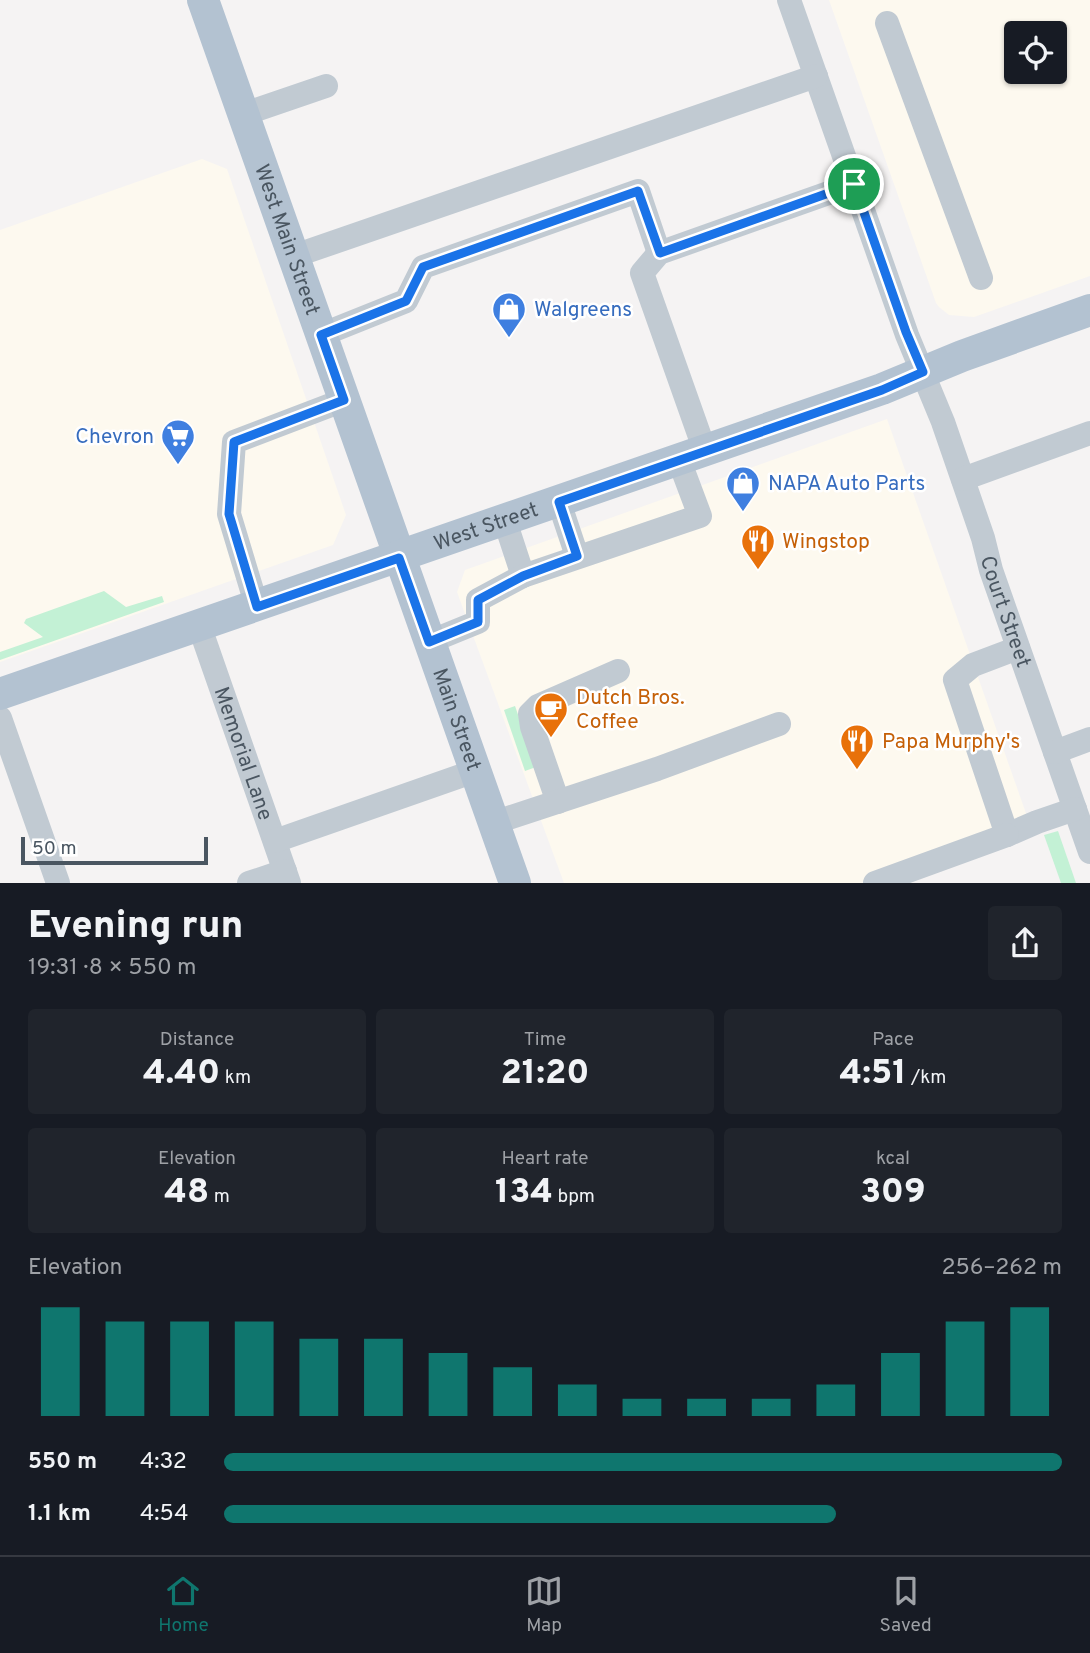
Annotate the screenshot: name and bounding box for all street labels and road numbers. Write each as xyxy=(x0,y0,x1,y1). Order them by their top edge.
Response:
street label: West Main Street xyxy=(247,161,325,319)
street label: West Street xyxy=(430,497,542,558)
street label: Court Street xyxy=(973,553,1036,672)
street label: Main Street xyxy=(425,665,486,775)
street label: Memorial Lane xyxy=(207,684,278,824)

